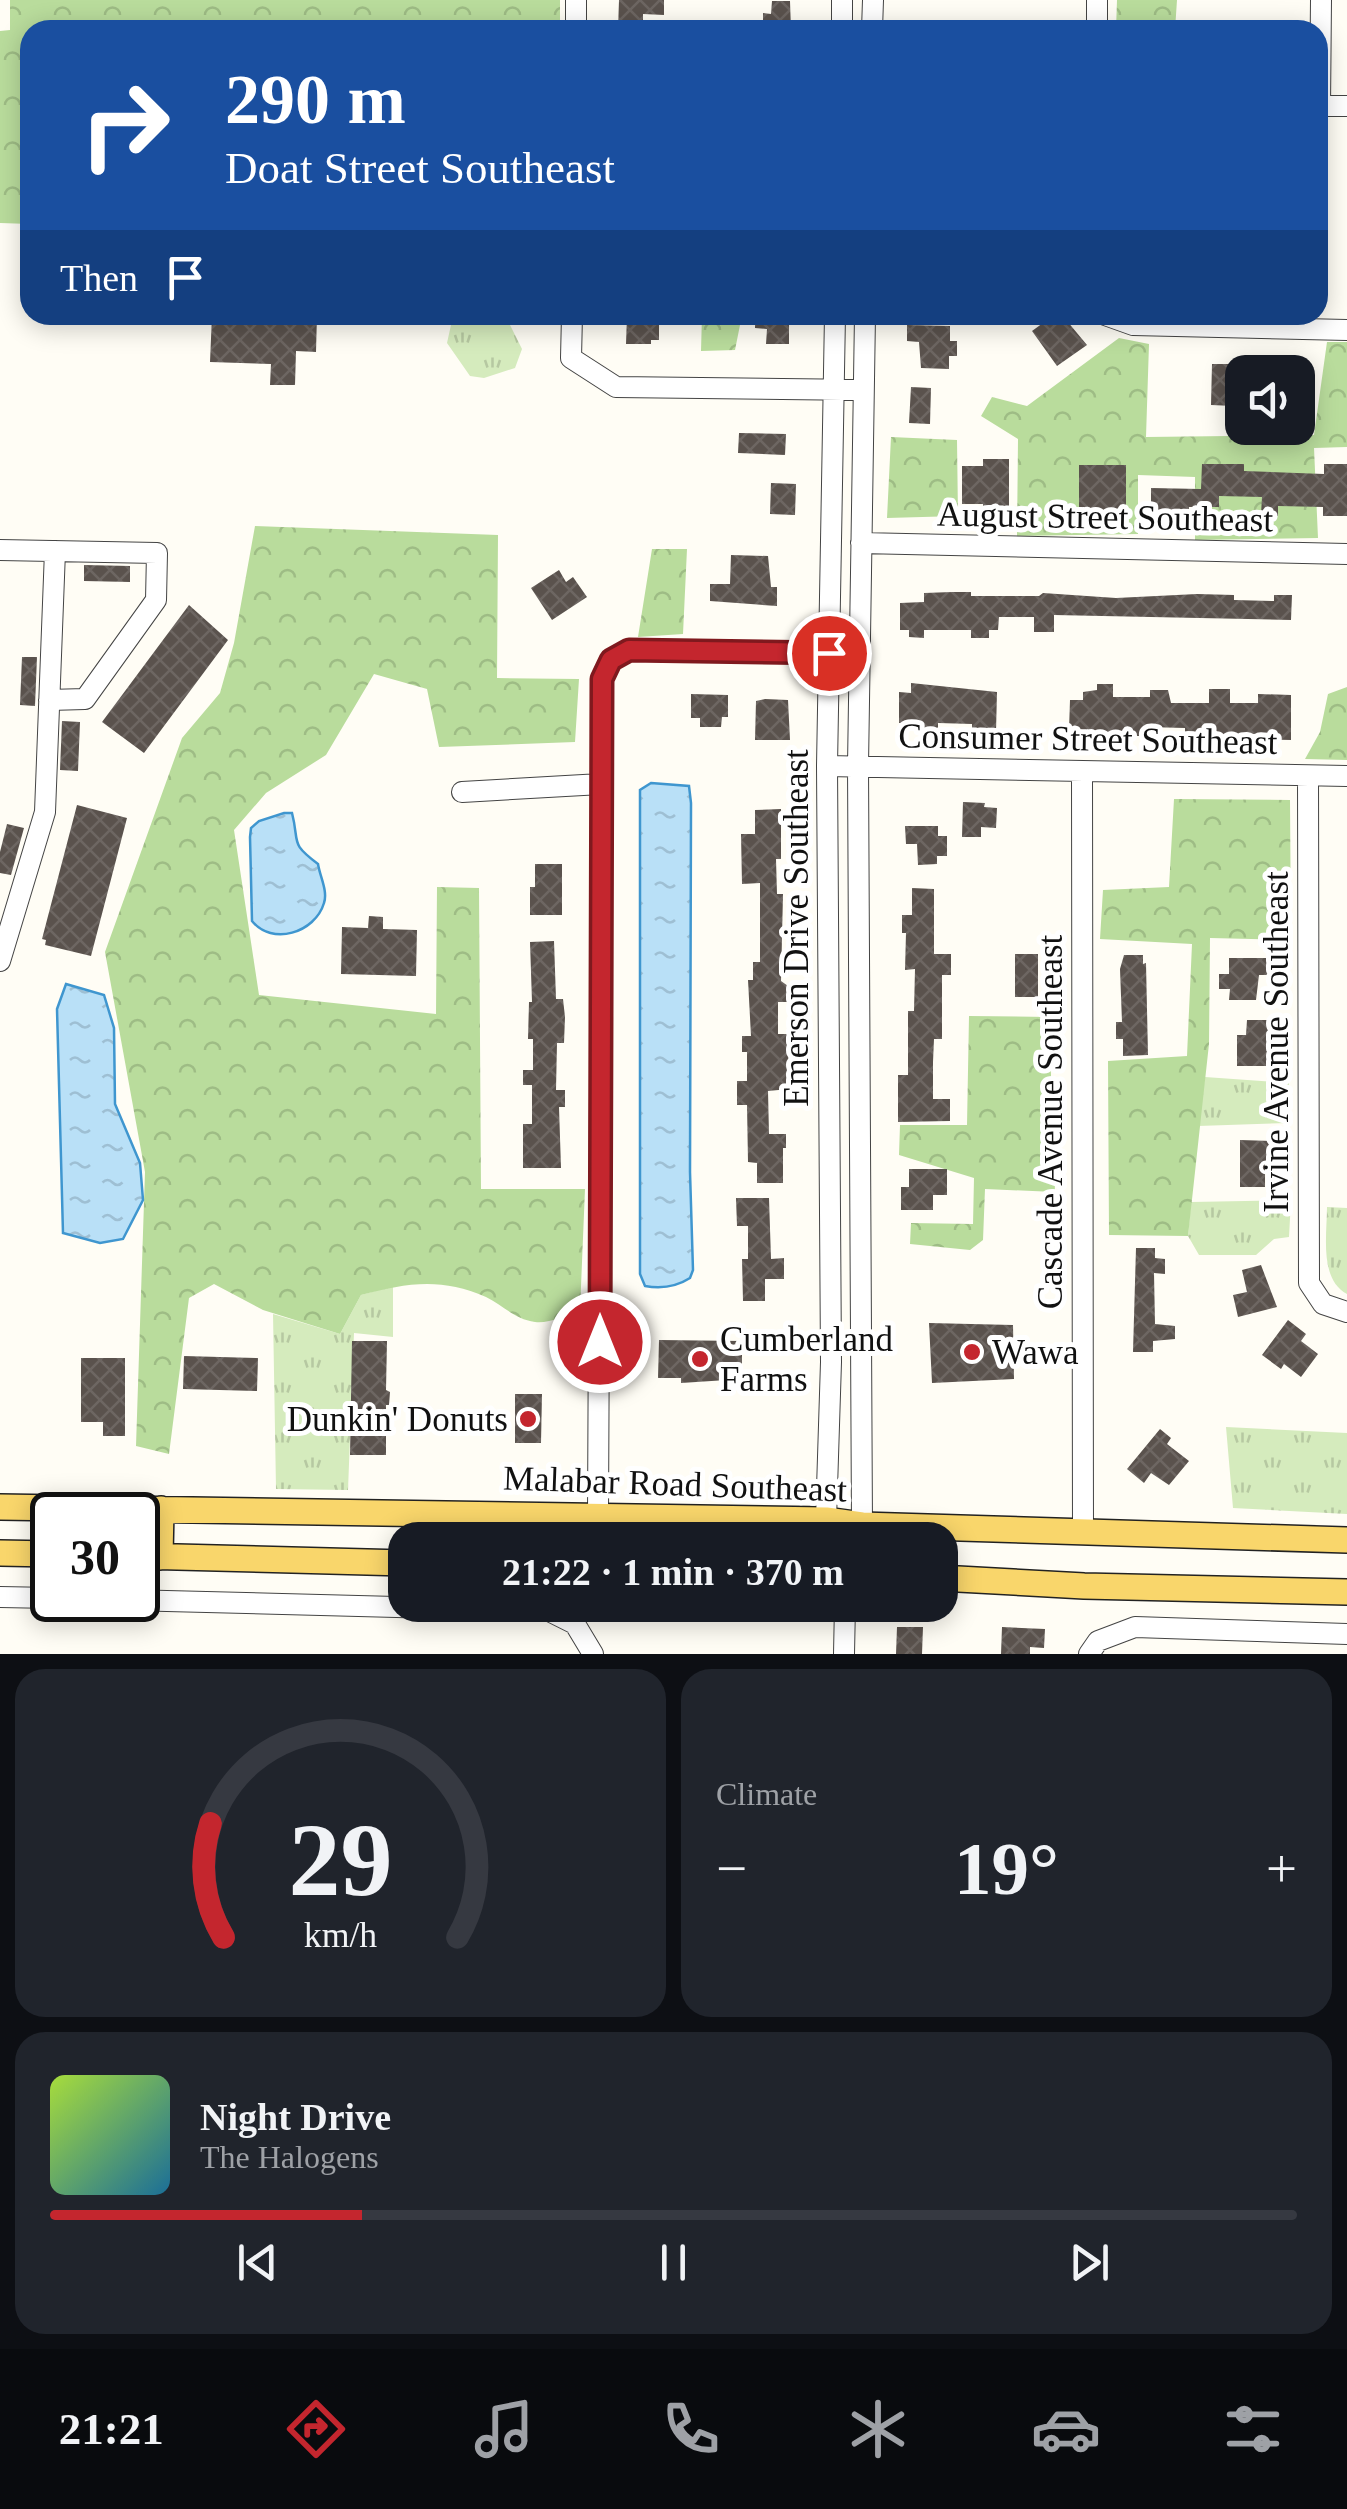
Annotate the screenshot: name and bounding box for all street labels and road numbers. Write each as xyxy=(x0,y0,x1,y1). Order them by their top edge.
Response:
street label: August Street Southeast xyxy=(936,495,1274,539)
street label: Consumer Street Southeast xyxy=(898,716,1278,762)
street label: Emerson Drive Southeast xyxy=(777,749,816,1107)
street label: Irvine Avenue Southeast xyxy=(1257,871,1296,1213)
street label: Cascade Avenue Southeast xyxy=(1031,934,1070,1309)
street label: Malabar Road Southeast xyxy=(502,1459,848,1510)

